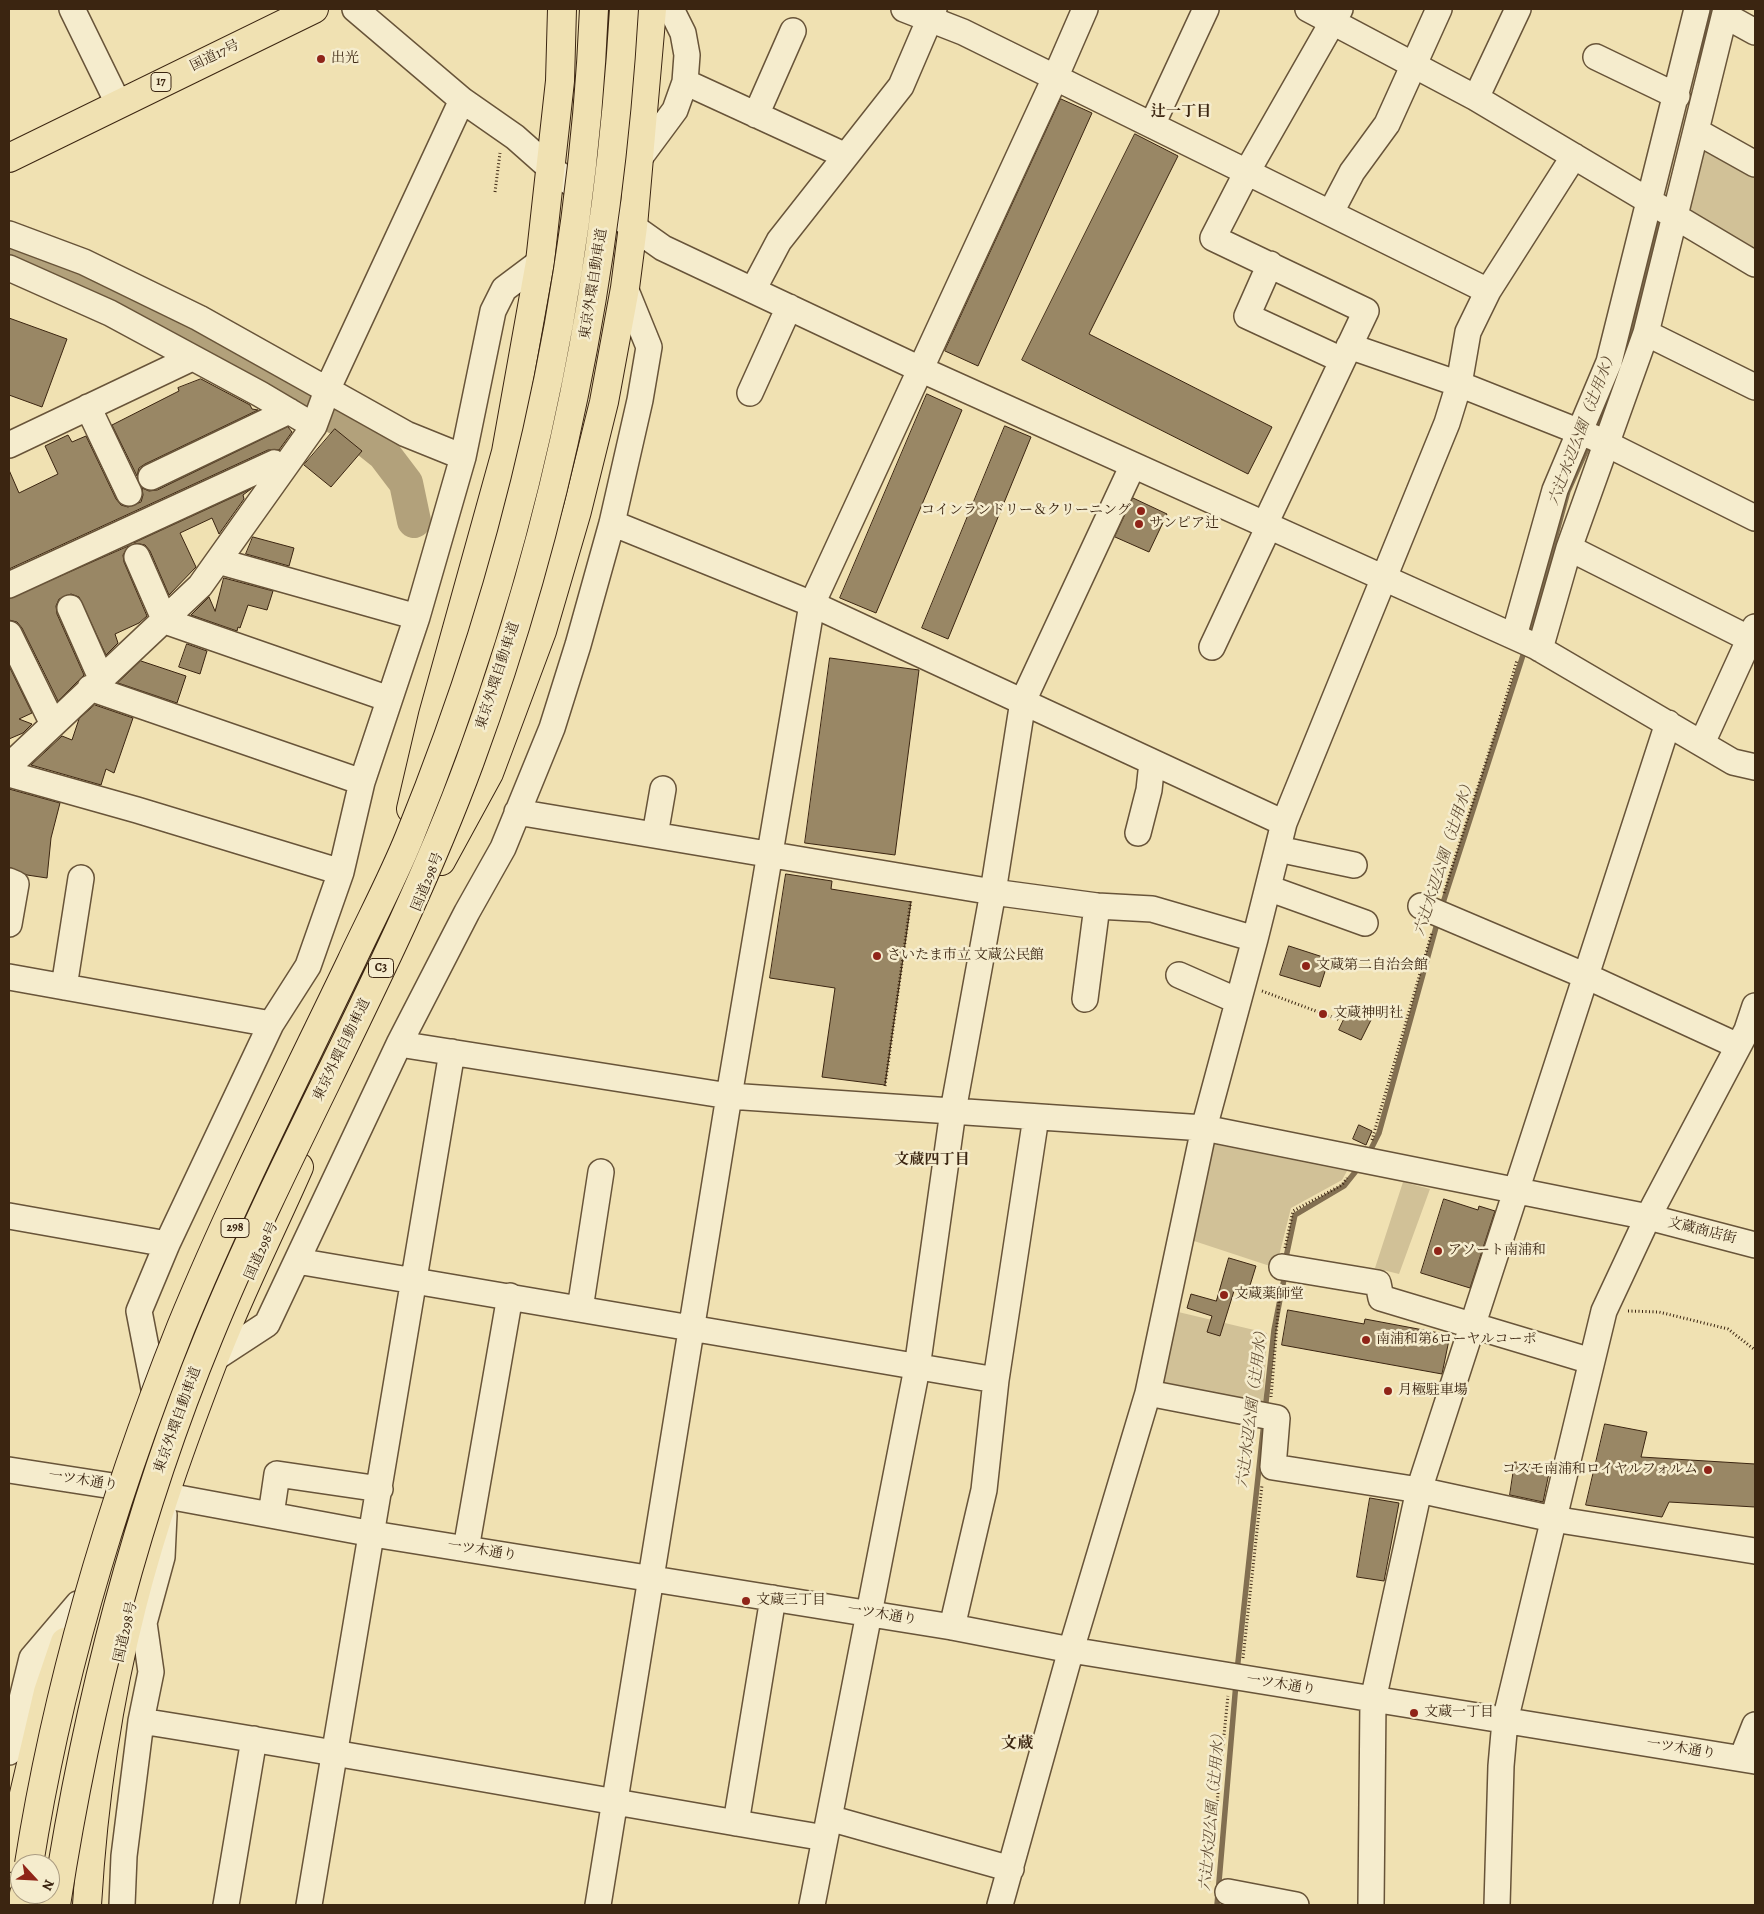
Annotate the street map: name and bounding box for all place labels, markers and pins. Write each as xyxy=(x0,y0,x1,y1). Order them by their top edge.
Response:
place label: 出光 xyxy=(331,51,359,67)
marker: 出光 xyxy=(315,53,327,65)
place label: コインランドリー＆クリーニング xyxy=(921,503,1131,519)
marker: コインランドリー＆クリーニング xyxy=(1135,505,1147,517)
place label: サンピア辻 xyxy=(1149,516,1219,532)
marker: サンピア辻 xyxy=(1133,518,1145,530)
place label: さいたま市立 文蔵公民館 xyxy=(887,948,1044,964)
marker: さいたま市立 文蔵公民館 xyxy=(871,950,883,962)
place label: 文蔵第二自治会館 xyxy=(1316,958,1428,974)
marker: 文蔵第二自治会館 xyxy=(1300,960,1312,972)
place label: 文蔵神明社 xyxy=(1333,1006,1403,1022)
marker: 文蔵神明社 xyxy=(1317,1008,1329,1020)
place label: アソート南浦和 xyxy=(1448,1243,1546,1259)
marker: アソート南浦和 xyxy=(1432,1245,1444,1257)
place label: 文蔵薬師堂 xyxy=(1234,1287,1304,1303)
marker: 文蔵薬師堂 xyxy=(1218,1289,1230,1301)
place label: 南浦和第6ローヤルコーポ xyxy=(1376,1332,1536,1348)
marker: 南浦和第6ローヤルコーポ xyxy=(1360,1334,1372,1346)
place label: 月極駐車場 xyxy=(1398,1383,1468,1399)
marker: 月極駐車場 xyxy=(1382,1385,1394,1397)
place label: コスモ南浦和ロイヤルフォルム xyxy=(1502,1462,1698,1478)
marker: コスモ南浦和ロイヤルフォルム xyxy=(1702,1464,1714,1476)
place label: 文蔵三丁目 xyxy=(756,1593,826,1609)
marker: 文蔵三丁目 xyxy=(740,1595,752,1607)
place label: 文蔵一丁目 xyxy=(1424,1705,1494,1721)
marker: 文蔵一丁目 xyxy=(1408,1707,1420,1719)

